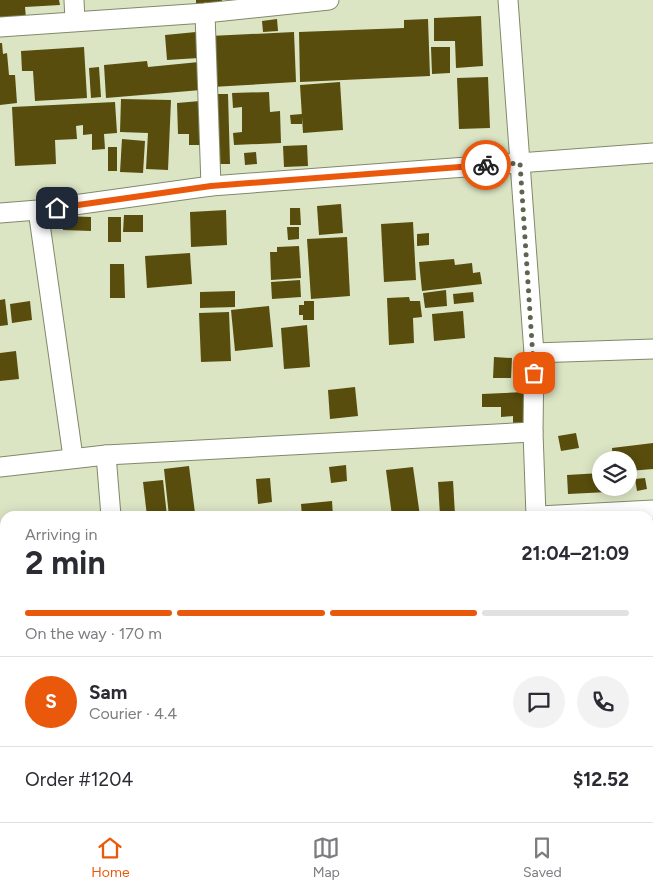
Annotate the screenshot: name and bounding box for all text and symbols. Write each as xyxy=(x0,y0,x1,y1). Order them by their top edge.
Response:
courier xyxy=(461,140,511,190)
icon: bike xyxy=(472,151,500,179)
pin xyxy=(36,187,78,229)
icon: home xyxy=(43,194,71,222)
pin xyxy=(513,352,555,394)
icon: bag xyxy=(520,359,548,387)
map controls xyxy=(592,451,637,496)
button: layers xyxy=(592,451,637,496)
text: Arriving in xyxy=(25,525,97,544)
text: 21:04–21:09 xyxy=(521,542,629,565)
text: 2 min xyxy=(25,544,106,582)
text: On the way · 170 m xyxy=(25,624,162,643)
button: chat xyxy=(513,676,565,728)
button: phone xyxy=(577,676,629,728)
text: Sam xyxy=(89,681,127,704)
text: S xyxy=(45,690,57,713)
text: Courier · 4.4 xyxy=(89,704,177,723)
text: Order #1204 xyxy=(25,768,133,791)
text: $12.52 xyxy=(573,768,629,791)
tab: Home xyxy=(91,834,130,881)
tab: Map xyxy=(312,834,340,881)
tab: Saved xyxy=(523,834,562,881)

